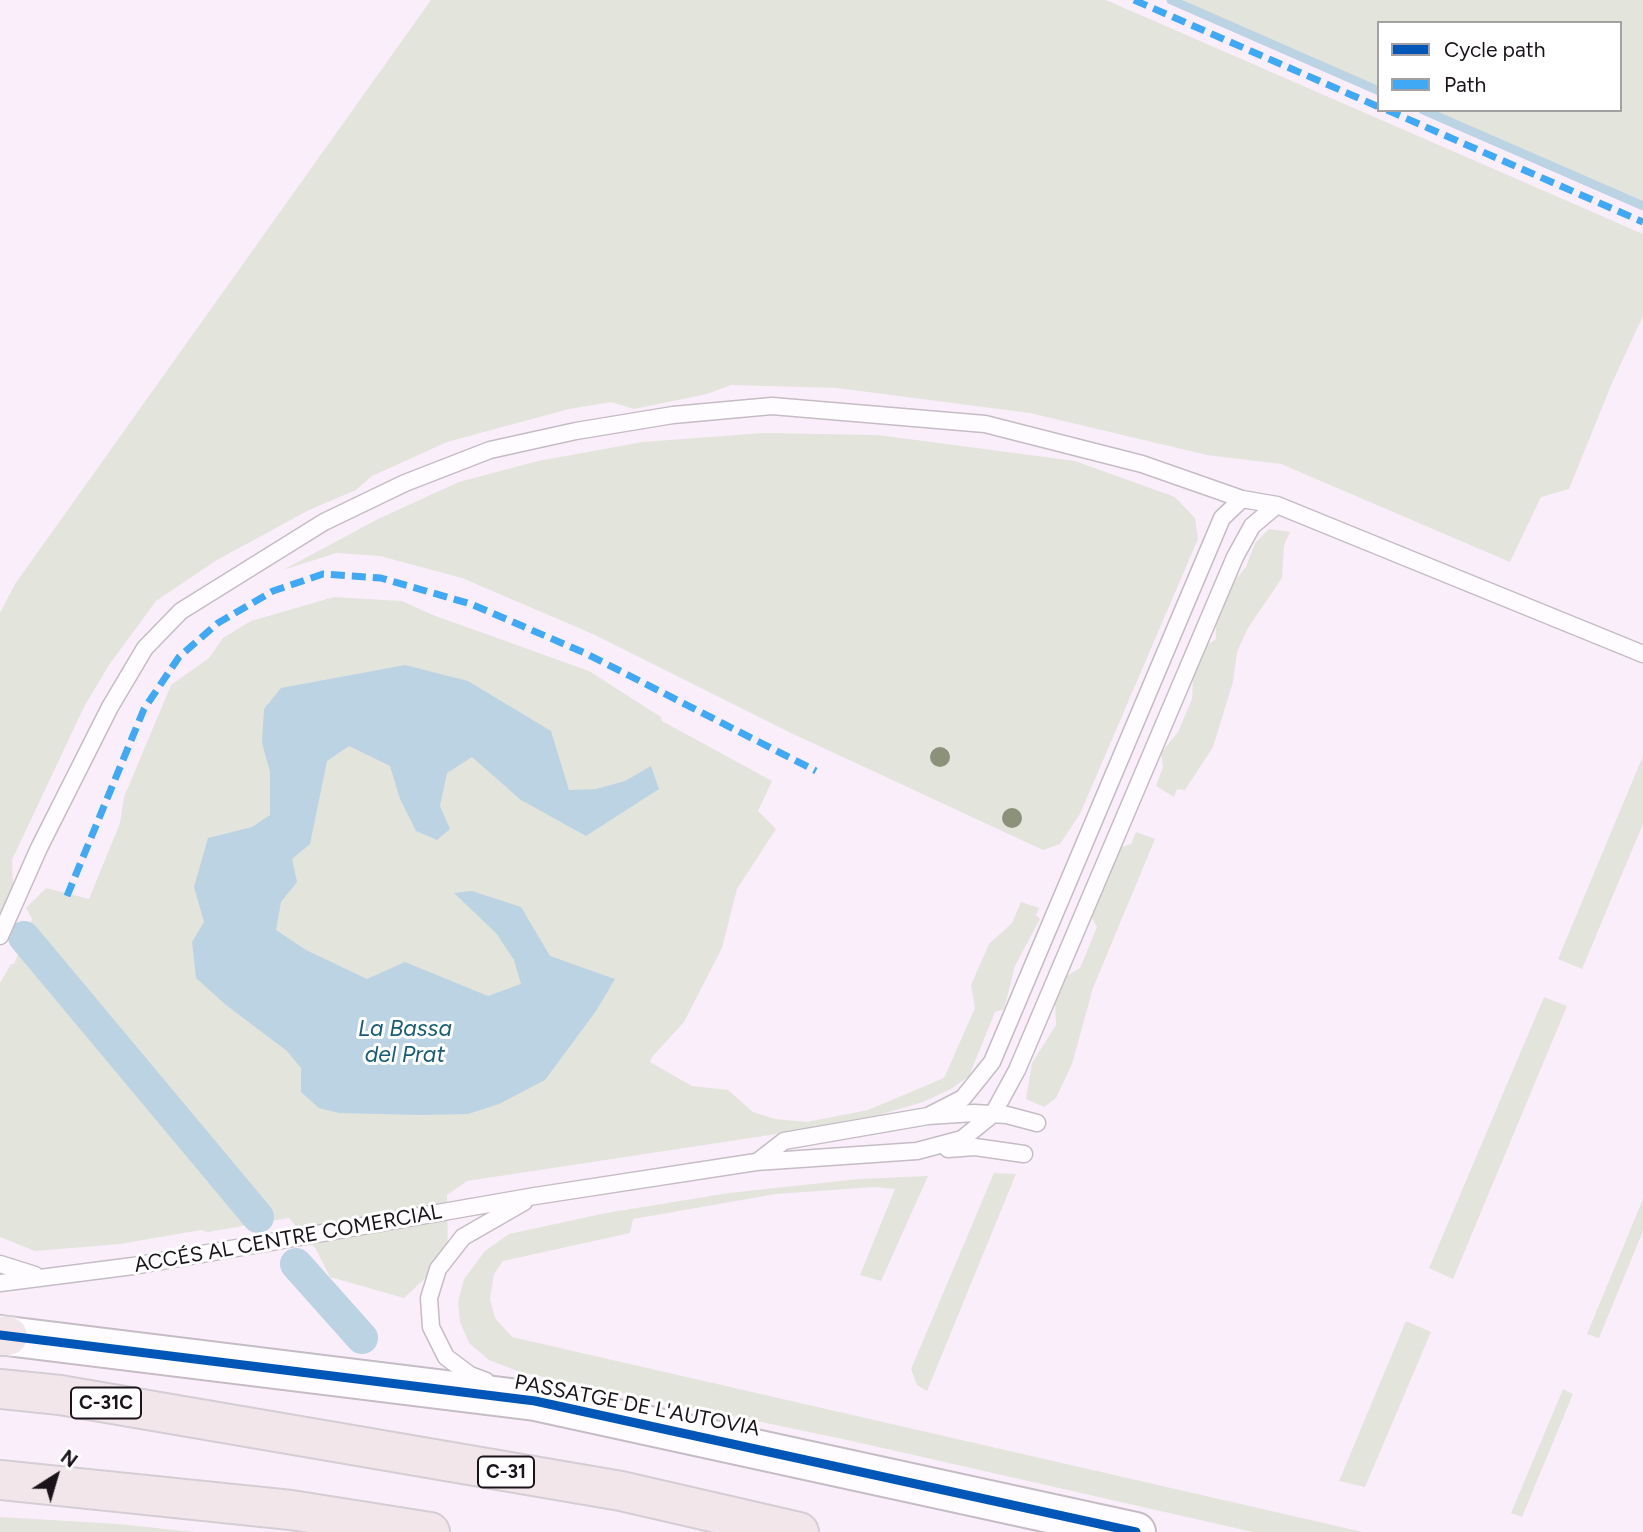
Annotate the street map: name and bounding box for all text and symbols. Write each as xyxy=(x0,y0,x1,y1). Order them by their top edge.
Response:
legend xyxy=(1377,21,1622,112)
text: Cycle path xyxy=(1444,37,1545,62)
text: Path xyxy=(1444,72,1486,97)
water label: La Bassa del Prat xyxy=(358,1015,452,1069)
street label: ACCÉS AL CENTRE COMERCIAL xyxy=(132,1200,444,1278)
street label: PASSATGE DE L'AUTOVIA xyxy=(512,1370,762,1442)
road number: C-31C xyxy=(71,1387,141,1418)
north arrow xyxy=(21,1441,91,1511)
text: N xyxy=(56,1445,82,1472)
road number: C-31 xyxy=(478,1456,534,1488)

